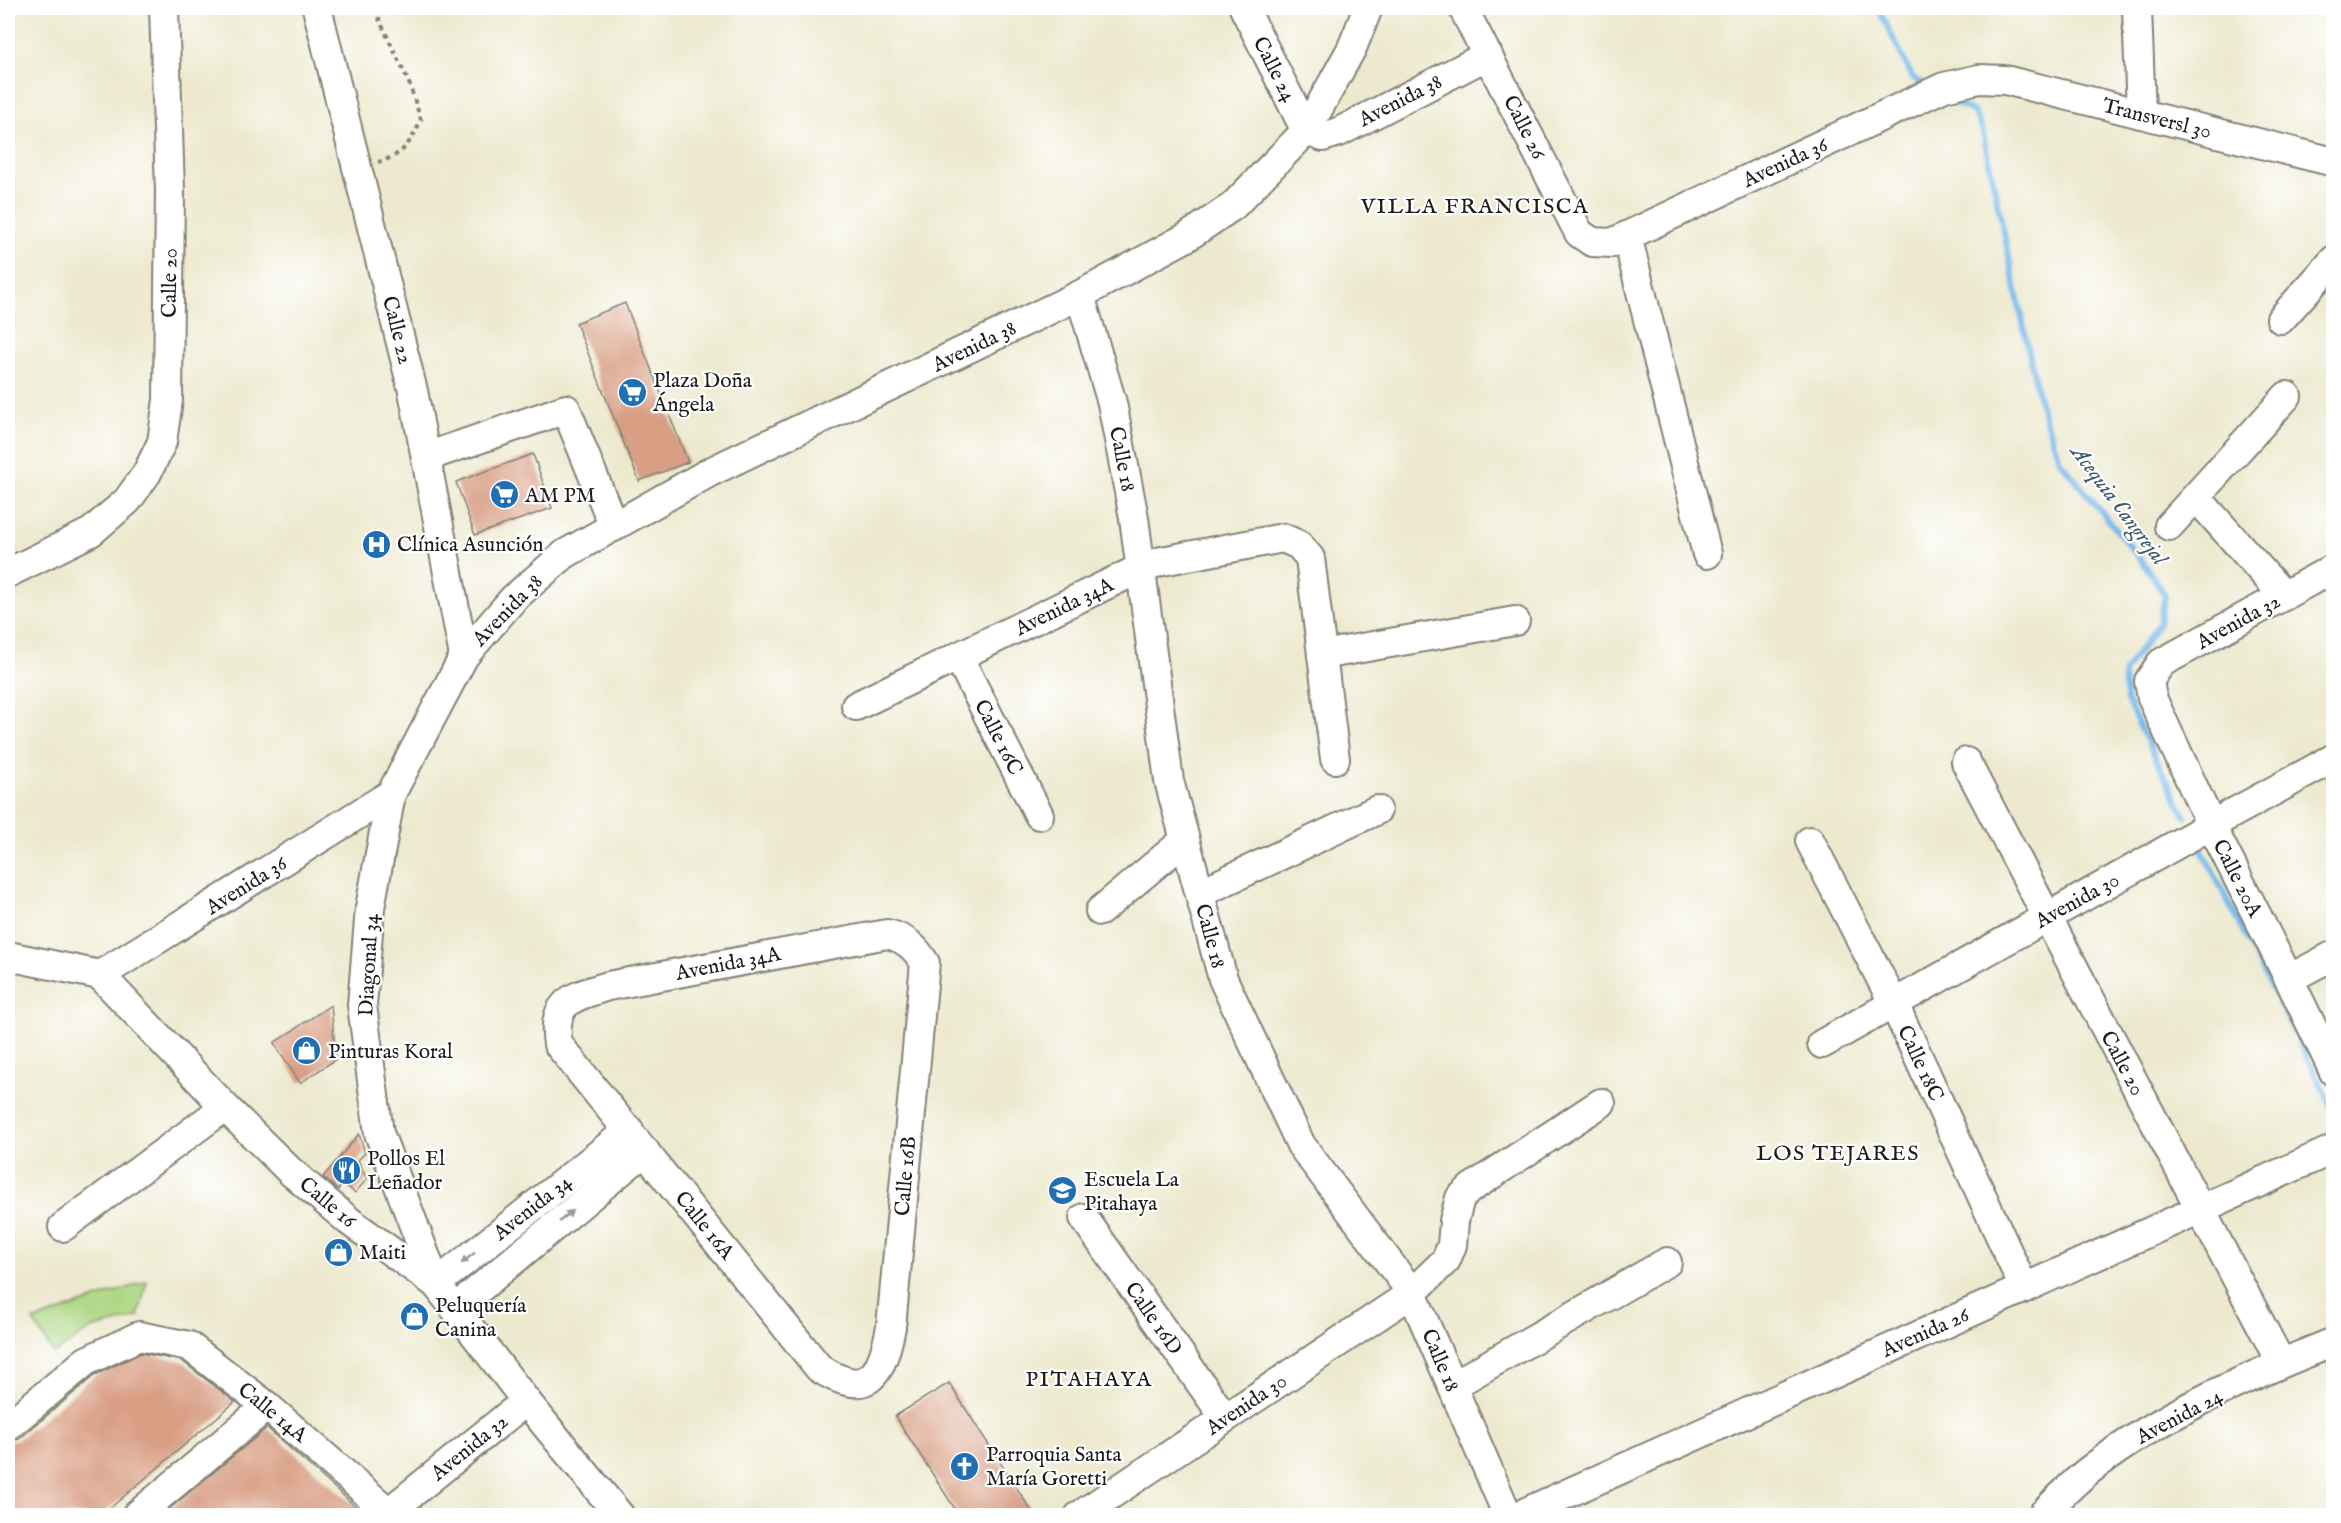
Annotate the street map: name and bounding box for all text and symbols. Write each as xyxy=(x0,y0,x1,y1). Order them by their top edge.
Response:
street label: Calle 24 xyxy=(1246,32,1302,108)
street label: Avenida 38 xyxy=(1353,69,1447,134)
street label: Calle 26 xyxy=(1496,91,1552,165)
street label: Transversl 30 xyxy=(2099,93,2214,146)
street label: Avenida 36 xyxy=(1738,131,1834,195)
district label: VILLA FRANCISCA xyxy=(1360,193,1589,221)
street label: Calle 20 xyxy=(156,248,185,318)
street label: Calle 22 xyxy=(375,293,418,367)
street label: Avenida 38 xyxy=(927,315,1021,380)
place label: Plaza Doña Ángela xyxy=(652,368,753,419)
supermarket icon: Plaza Doña Ángela xyxy=(616,376,648,408)
street label: Calle 18 xyxy=(1102,424,1141,494)
water label: Acequia Cangrejal xyxy=(2063,438,2174,573)
supermarket icon: AM PM xyxy=(488,479,520,511)
place label: AM PM xyxy=(524,483,596,510)
hospital icon: Clínica Asunción xyxy=(360,528,392,560)
place label: Clínica Asunción xyxy=(397,532,543,559)
street label: Avenida 38 xyxy=(466,569,549,654)
street label: Avenida 34A xyxy=(1010,572,1119,643)
street label: Avenida 32 xyxy=(2191,588,2286,657)
street label: Calle 16C xyxy=(967,695,1028,780)
street label: Calle 20A xyxy=(2206,835,2268,923)
street label: Avenida 36 xyxy=(200,850,293,922)
street label: Avenida 30 xyxy=(2030,867,2125,936)
street label: Calle 18 xyxy=(1188,901,1231,972)
street label: Diagonal 34 xyxy=(353,912,386,1017)
street label: Avenida 34A xyxy=(672,941,784,988)
street label: Calle 18C xyxy=(1890,1021,1949,1106)
street label: Calle 20 xyxy=(2093,1027,2150,1101)
shop icon: Pinturas Koral xyxy=(291,1035,323,1067)
place label: Pinturas Koral xyxy=(328,1039,453,1066)
street label: Calle 16B xyxy=(890,1135,923,1217)
district label: LOS TEJARES xyxy=(1756,1140,1920,1168)
place label: Pollos El Leñador xyxy=(367,1146,445,1197)
restaurant icon: Pollos El Leñador xyxy=(330,1154,362,1186)
place label: Escuela La Pitahaya xyxy=(1084,1167,1180,1218)
street label: Avenida 34 xyxy=(487,1169,578,1248)
street label: Calle 16 xyxy=(293,1171,362,1236)
school or university icon: Escuela La Pitahaya xyxy=(1047,1175,1079,1207)
street label: Calle 16A xyxy=(668,1186,740,1266)
one-way arrow xyxy=(558,1210,574,1223)
shop icon: Maiti xyxy=(322,1236,354,1268)
place label: Maiti xyxy=(359,1240,406,1267)
one-way arrow xyxy=(460,1252,475,1264)
street label: Calle 16D xyxy=(1118,1277,1188,1361)
place label: Peluquería Canina xyxy=(435,1293,527,1344)
shop icon: Peluquería Canina xyxy=(398,1301,430,1333)
street label: Avenida 26 xyxy=(1877,1302,1975,1365)
street label: Calle 18 xyxy=(1414,1325,1465,1396)
district label: PITAHAYA xyxy=(1025,1366,1153,1394)
street label: Avenida 30 xyxy=(1200,1368,1293,1443)
street label: Calle 14A xyxy=(232,1377,313,1450)
street label: Avenida 24 xyxy=(2131,1383,2228,1452)
street label: Avenida 32 xyxy=(425,1409,514,1488)
place label: Parroquia Santa María Goretti xyxy=(986,1442,1123,1493)
church icon: Parroquia Santa María Goretti xyxy=(949,1450,981,1482)

